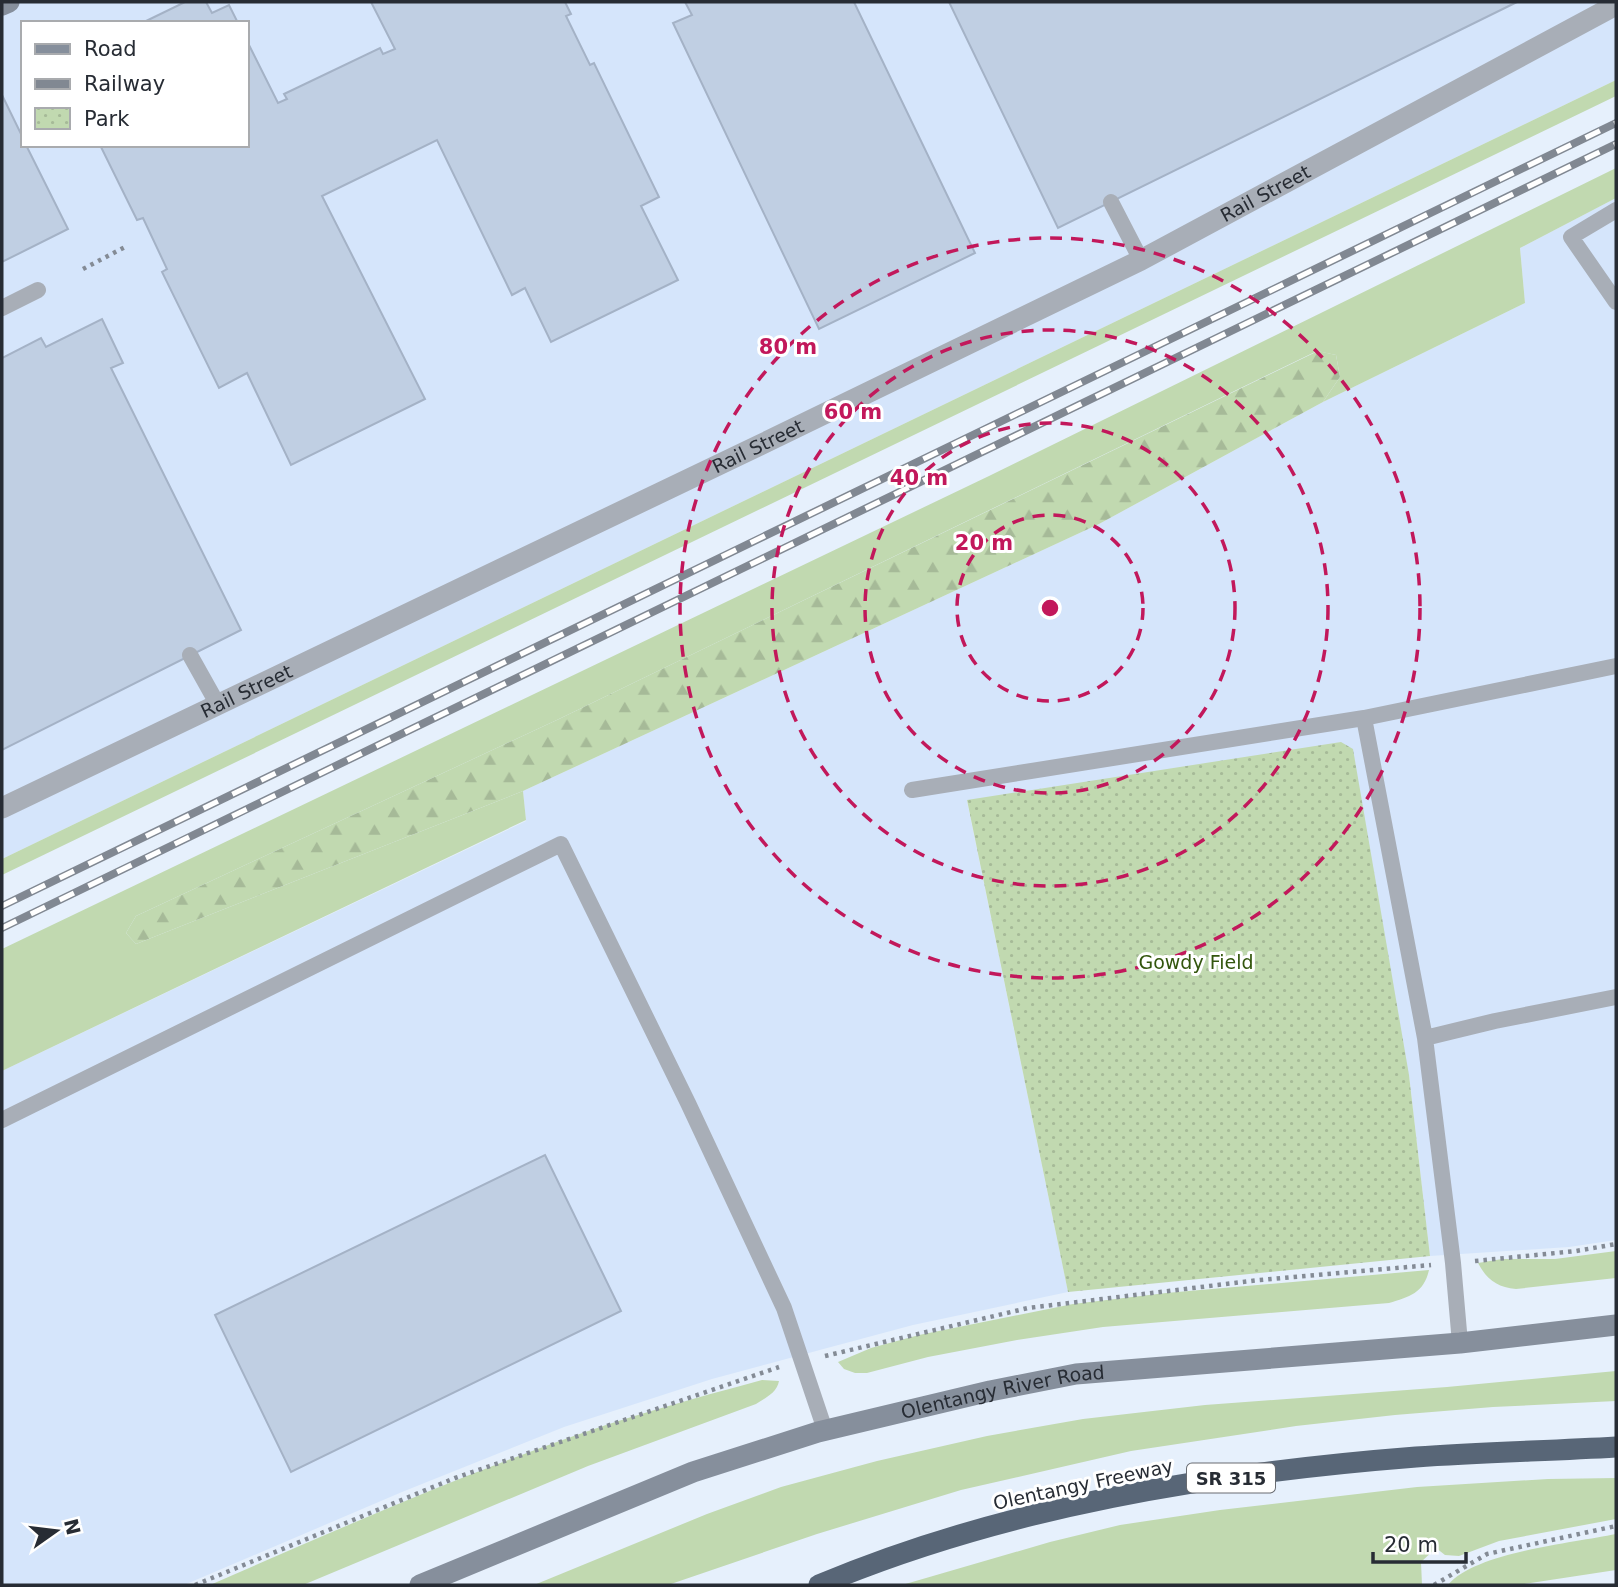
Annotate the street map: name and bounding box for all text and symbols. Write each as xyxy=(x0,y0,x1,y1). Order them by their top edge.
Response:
legend xyxy=(21,21,248,147)
text: Road xyxy=(84,37,137,61)
text: Railway xyxy=(84,72,165,96)
text: Park xyxy=(84,107,130,131)
street label: Rail Street xyxy=(1217,160,1314,226)
text: 80 m xyxy=(759,335,817,359)
text: 60 m xyxy=(824,400,882,424)
street label: Rail Street xyxy=(708,415,807,477)
text: 40 m xyxy=(890,466,948,490)
text: 20 m xyxy=(955,531,1013,555)
centre of rings xyxy=(1038,596,1062,620)
street label: Rail Street xyxy=(197,660,296,722)
park label: Gowdy Field xyxy=(1138,951,1254,973)
street label: Olentangy River Road xyxy=(899,1361,1105,1423)
street label: Olentangy Freeway xyxy=(991,1454,1175,1514)
road number: SR 315 xyxy=(1187,1464,1275,1492)
north arrow xyxy=(21,1496,91,1566)
text: N xyxy=(60,1517,85,1537)
scale bar xyxy=(1373,1520,1466,1564)
text: 20 m xyxy=(1384,1533,1438,1557)

